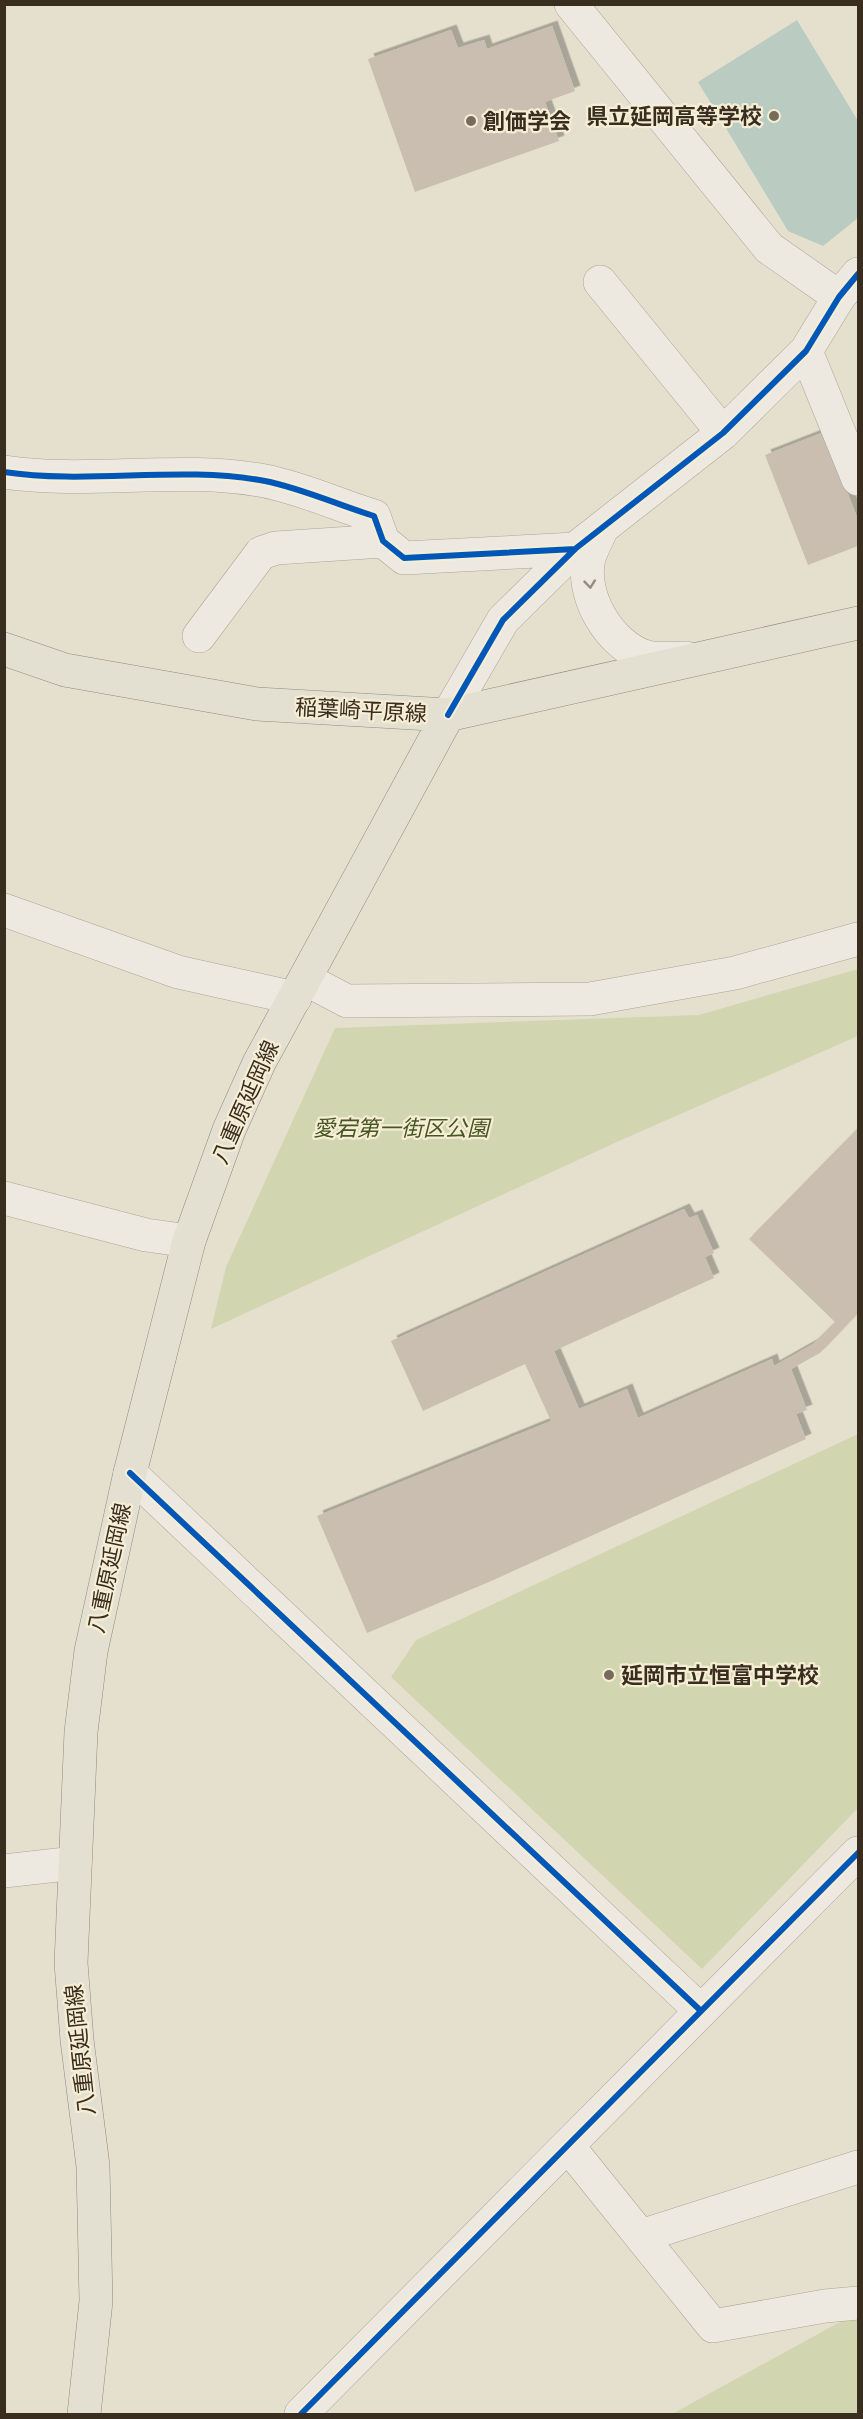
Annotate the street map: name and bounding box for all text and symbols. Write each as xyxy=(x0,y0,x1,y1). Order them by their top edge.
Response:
place label: 県立延岡高等学校 xyxy=(586,103,762,130)
place label: 創価学会 xyxy=(483,108,571,135)
marker: 県立延岡高等学校 xyxy=(767,109,781,123)
marker: 創価学会 xyxy=(464,114,478,128)
one-way arrow xyxy=(583,579,596,589)
street label: 稲葉崎平原線 xyxy=(294,694,428,727)
street label: 八重原延岡線 xyxy=(206,1036,285,1168)
park label: 愛宕第一街区公園 xyxy=(313,1115,492,1142)
street label: 八重原延岡線 xyxy=(83,1501,136,1635)
place label: 延岡市立恒富中学校 xyxy=(621,1662,819,1689)
marker: 延岡市立恒富中学校 xyxy=(602,1668,616,1682)
street label: 八重原延岡線 xyxy=(60,1983,101,2117)

